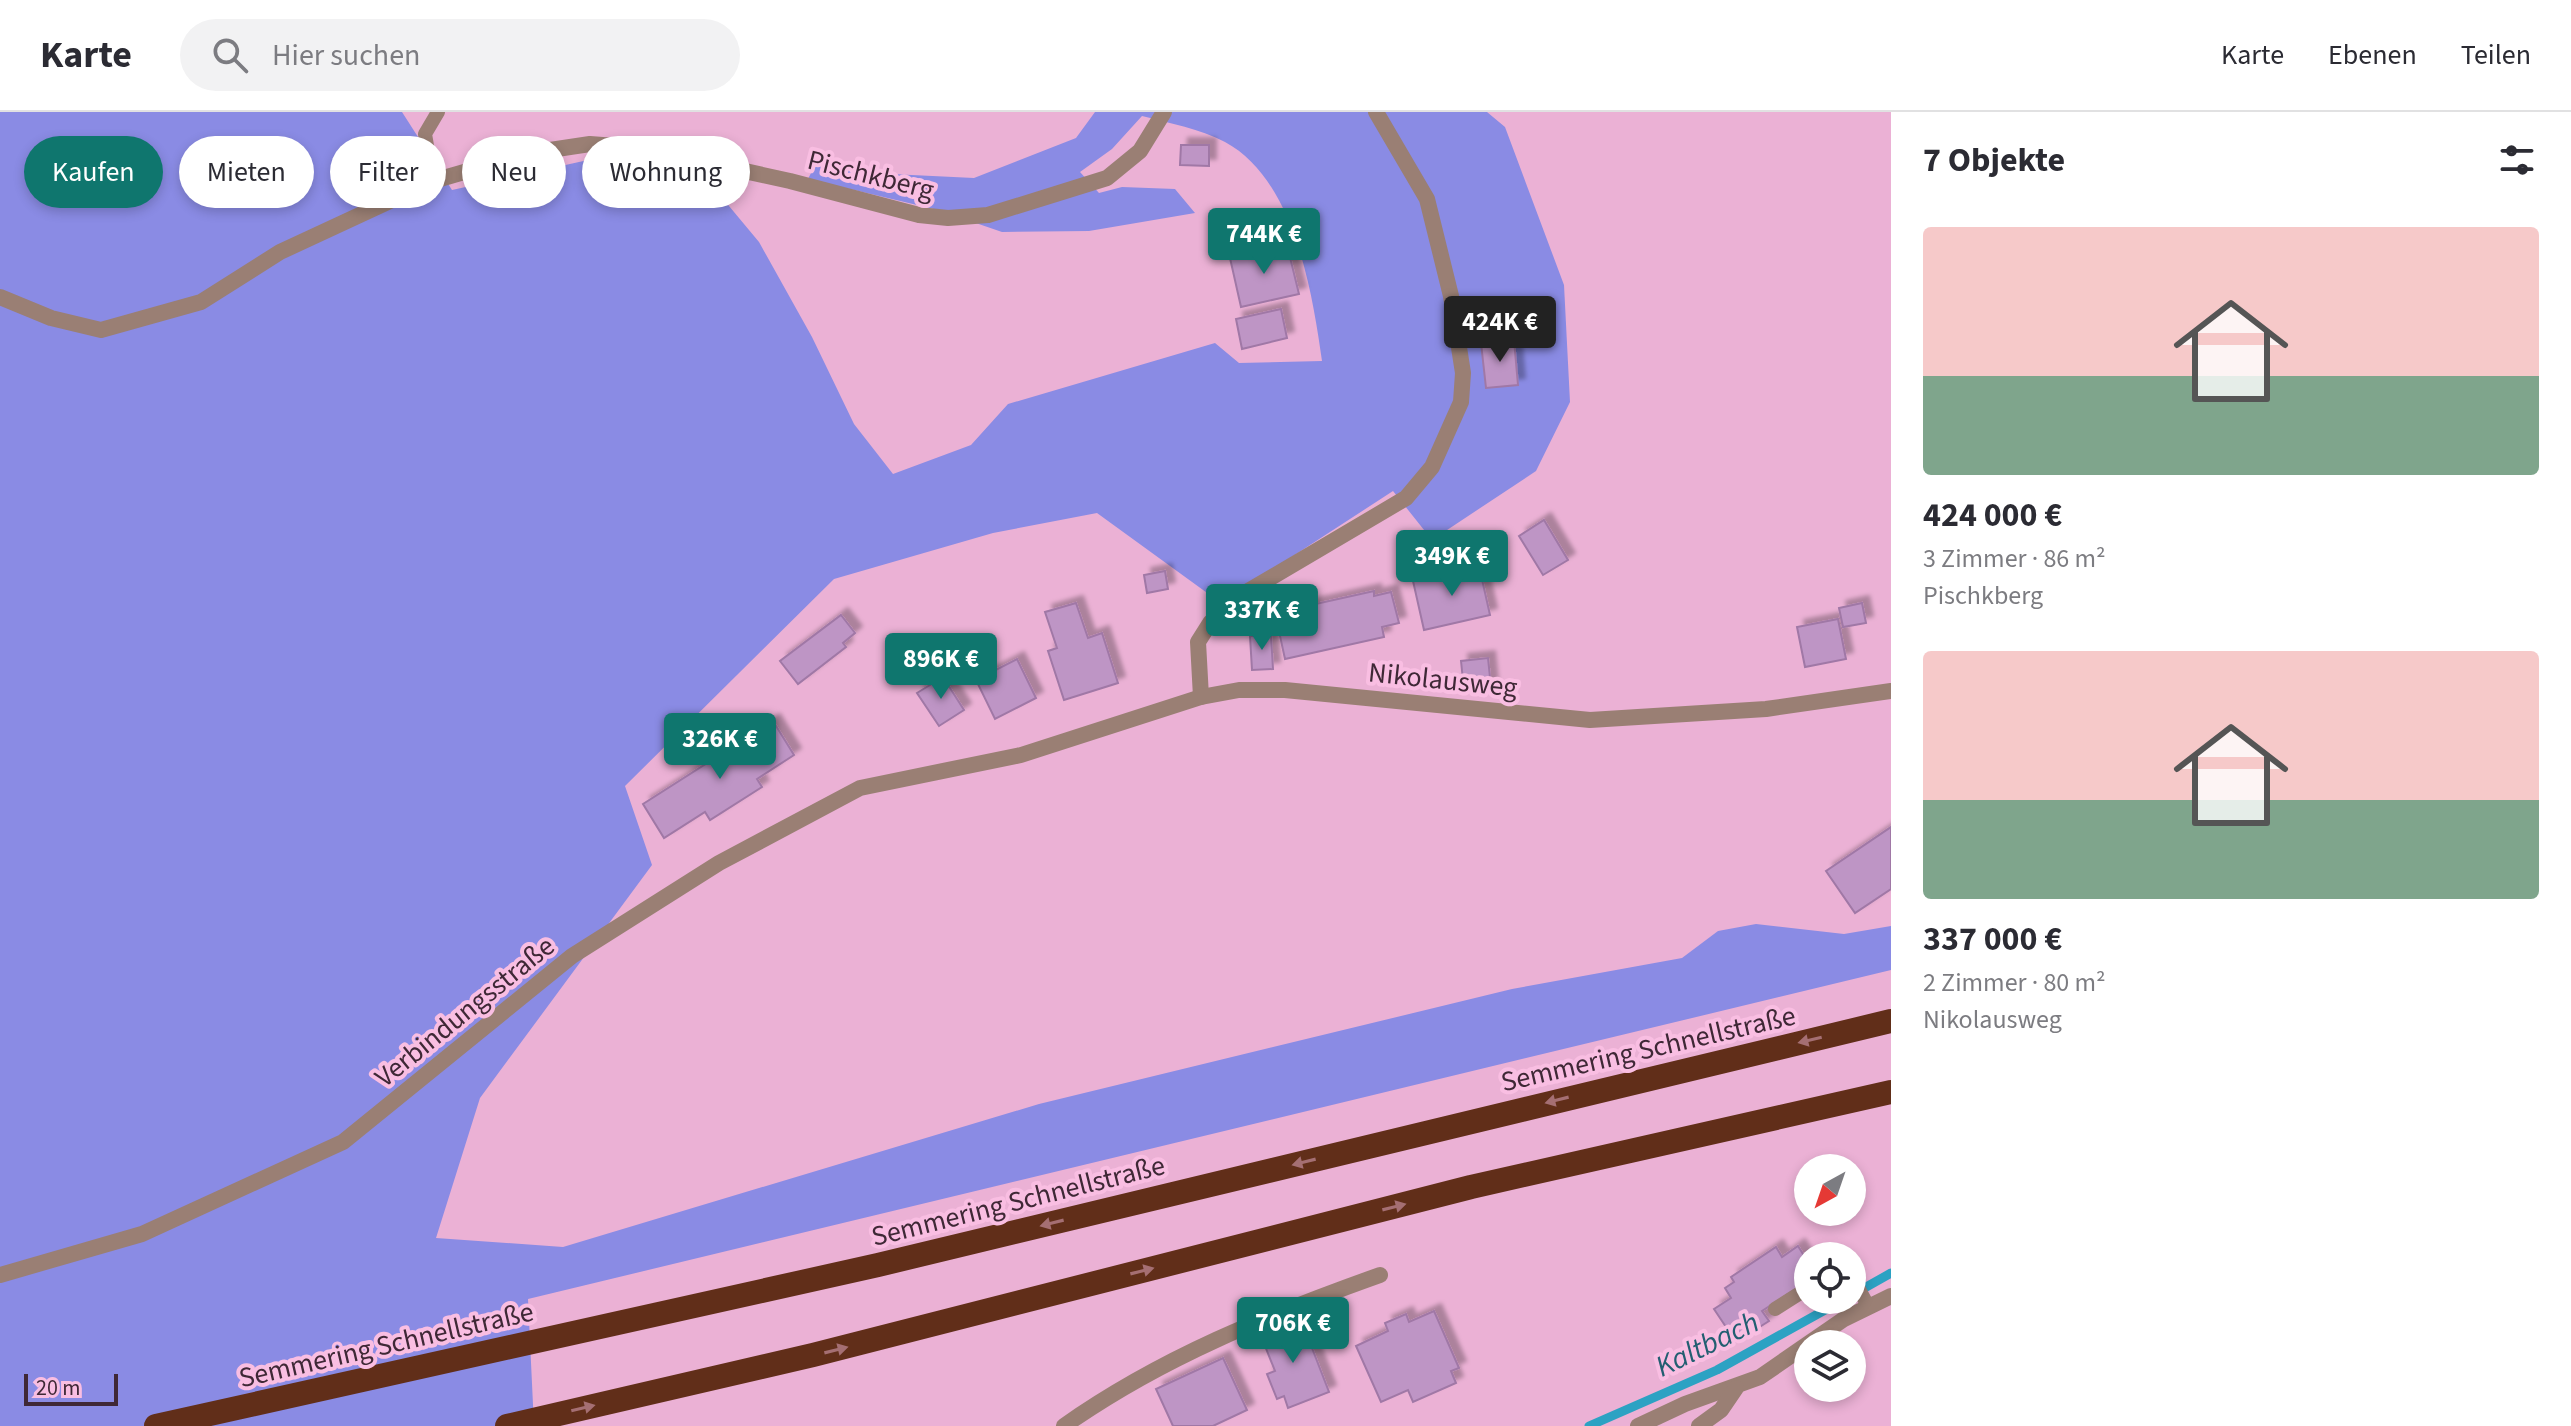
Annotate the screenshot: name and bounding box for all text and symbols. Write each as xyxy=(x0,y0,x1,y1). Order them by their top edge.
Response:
search box xyxy=(180,19,740,91)
text: Karte xyxy=(40,28,132,82)
icon: search xyxy=(208,33,252,77)
text: Hier suchen xyxy=(272,34,420,77)
text: Karte xyxy=(2221,35,2284,75)
text: Ebenen xyxy=(2328,35,2417,75)
text: Teilen xyxy=(2461,35,2531,75)
chip: Kaufen xyxy=(24,136,163,208)
chip: Mieten xyxy=(179,136,314,208)
chip: Filter xyxy=(330,136,446,208)
chip: Neu xyxy=(462,136,566,208)
chip: Wohnung xyxy=(582,136,750,208)
text: 7 Objekte xyxy=(1923,136,2065,185)
icon: filters xyxy=(2495,138,2539,182)
street label: Pischkberg xyxy=(803,140,938,210)
pin: 744K € xyxy=(1199,208,1329,276)
text: 744K € xyxy=(1226,215,1302,252)
icon: home xyxy=(2159,279,2303,423)
pin: 424K € xyxy=(1435,296,1565,364)
text: 424K € xyxy=(1462,303,1538,340)
text: 424 000 € xyxy=(1923,491,2062,540)
pin: 349K € xyxy=(1387,530,1517,598)
text: 349K € xyxy=(1414,537,1490,574)
text: 3 Zimmer · 86 m² xyxy=(1923,540,2106,577)
text: Pischkberg xyxy=(1923,577,2043,614)
pin: 337K € xyxy=(1197,584,1327,652)
text: 337K € xyxy=(1224,591,1300,628)
pin: 896K € xyxy=(876,633,1006,701)
text: 896K € xyxy=(903,640,979,677)
street label: Nikolausweg xyxy=(1366,652,1519,708)
icon: home xyxy=(2159,703,2303,847)
pin: 326K € xyxy=(655,713,785,781)
text: 326K € xyxy=(682,720,758,757)
text: 337 000 € xyxy=(1923,915,2062,964)
street label: Verbindungsstraße xyxy=(366,927,563,1097)
text: 2 Zimmer · 80 m² xyxy=(1923,964,2106,1001)
street label: Semmering Schnellstraße xyxy=(1497,996,1799,1102)
text: Nikolausweg xyxy=(1923,1001,2062,1038)
one-way arrow xyxy=(1797,1034,1822,1047)
one-way arrow xyxy=(1545,1095,1570,1107)
street label: Semmering Schnellstraße xyxy=(867,1145,1169,1257)
north arrow xyxy=(1794,1154,1866,1226)
map controls xyxy=(1794,1154,1866,1402)
one-way arrow xyxy=(1292,1156,1317,1168)
one-way arrow xyxy=(1381,1200,1406,1212)
one-way arrow xyxy=(1039,1217,1064,1230)
button: locate xyxy=(1794,1242,1866,1314)
one-way arrow xyxy=(1129,1265,1154,1277)
street label: Semmering Schnellstraße xyxy=(235,1292,537,1398)
pin: 706K € xyxy=(1228,1297,1358,1365)
water label: Kaltbach xyxy=(1648,1301,1766,1388)
text: 706K € xyxy=(1255,1304,1331,1341)
button: layers xyxy=(1794,1330,1866,1402)
one-way arrow xyxy=(823,1343,848,1355)
scale bar xyxy=(24,1370,118,1406)
text: 20 m xyxy=(36,1372,81,1404)
one-way arrow xyxy=(570,1402,595,1414)

